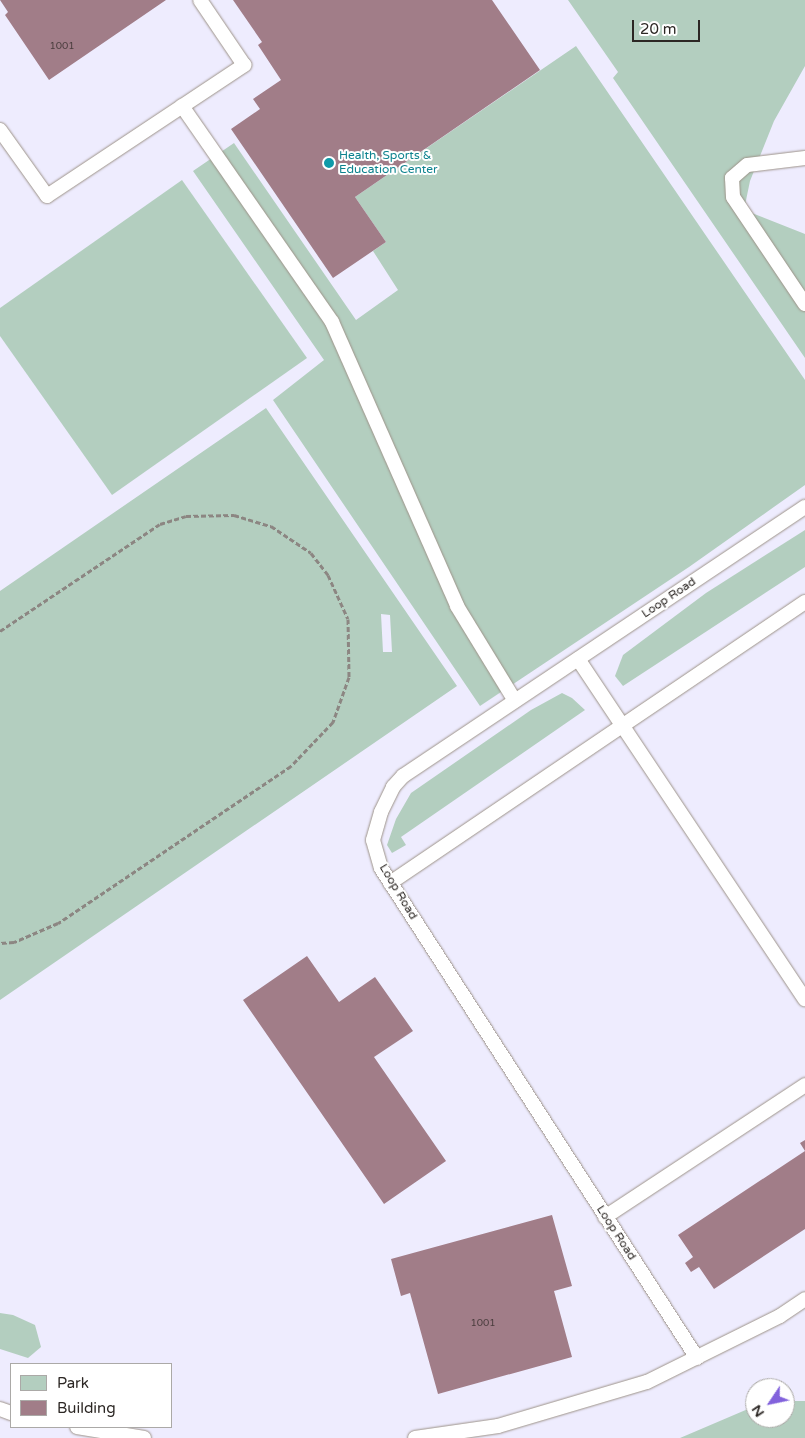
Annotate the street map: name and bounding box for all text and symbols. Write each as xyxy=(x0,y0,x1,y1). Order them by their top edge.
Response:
scale bar xyxy=(635,10,702,42)
text: 20 m xyxy=(640,20,677,38)
house number: 1001 xyxy=(49,41,75,53)
place label: Health, Sports & Education Center xyxy=(339,149,438,177)
marker: Health, Sports & Education Center xyxy=(323,157,335,169)
street label: Loop Road xyxy=(639,575,699,621)
street label: Loop Road xyxy=(376,862,420,922)
street label: Loop Road xyxy=(593,1203,639,1263)
house number: 1001 xyxy=(470,1318,496,1330)
legend xyxy=(10,1363,172,1428)
text: Park xyxy=(57,1374,89,1392)
north arrow xyxy=(745,1378,795,1428)
text: Building xyxy=(57,1399,116,1417)
text: N xyxy=(748,1402,768,1421)

